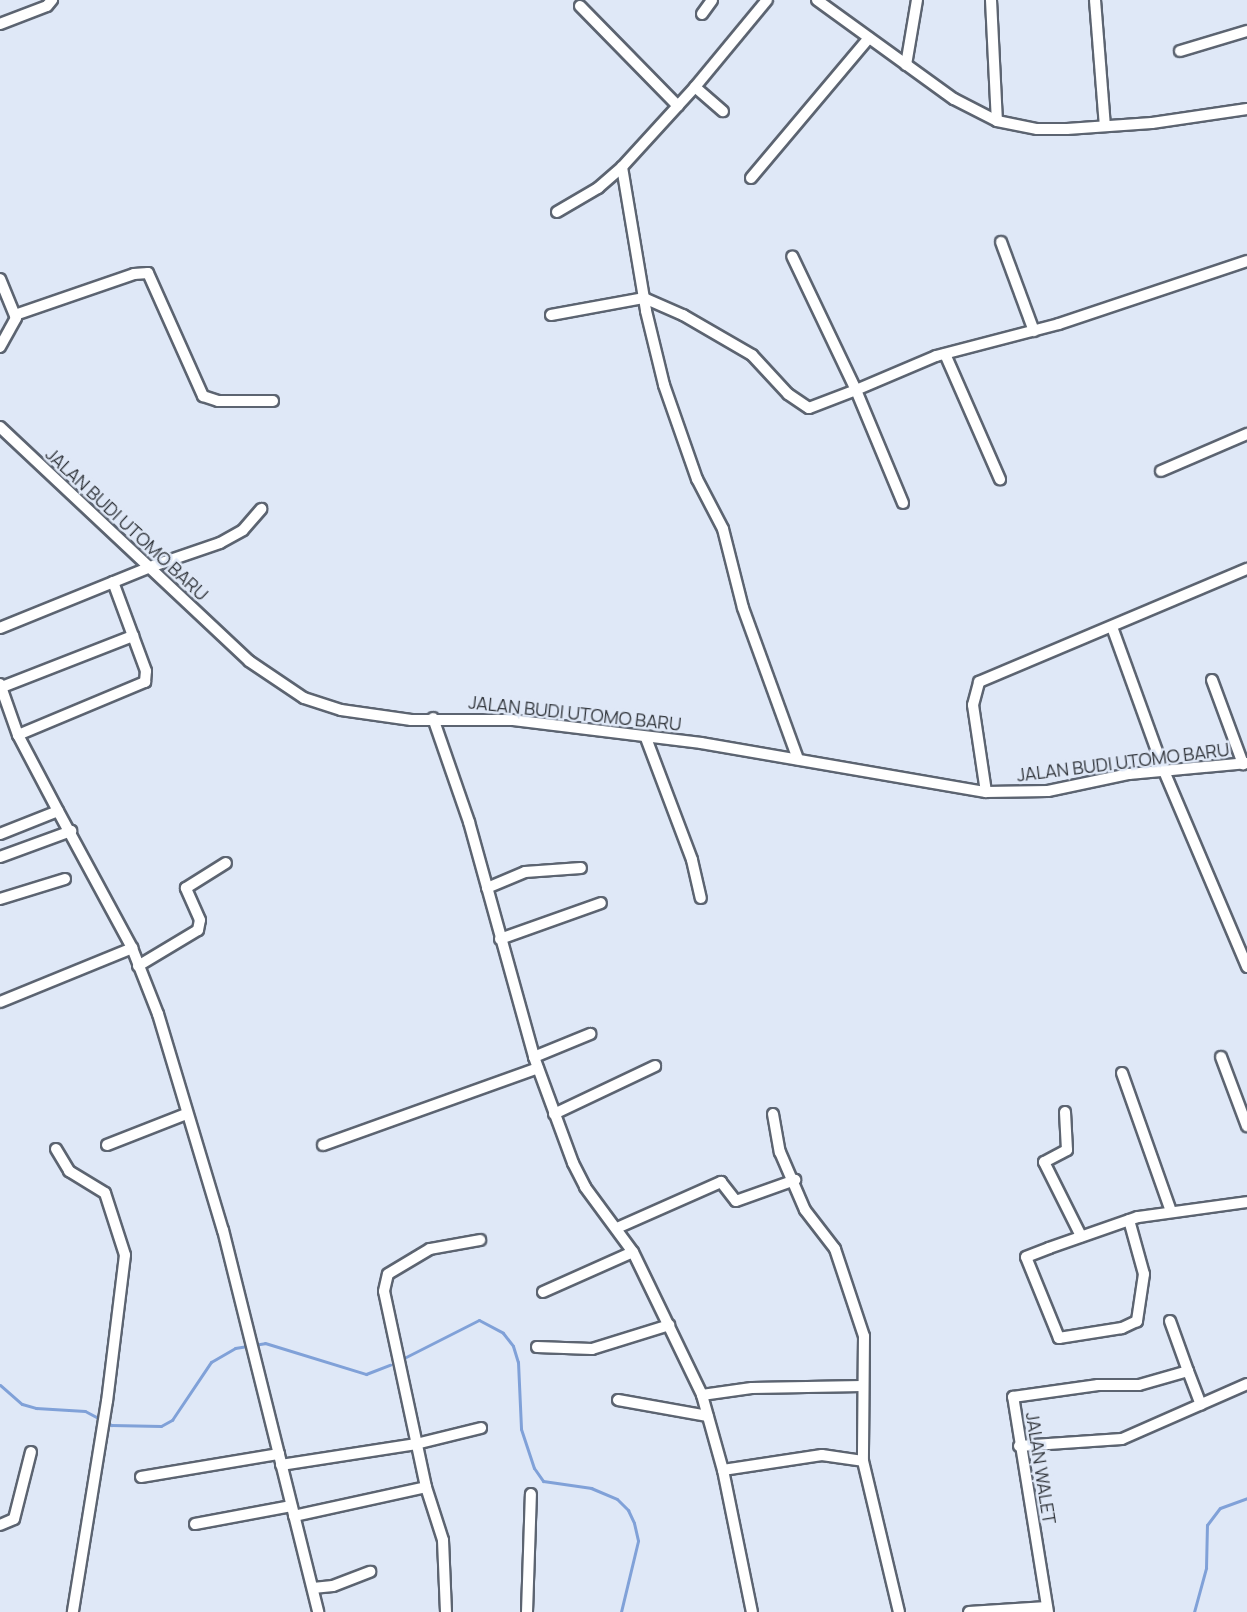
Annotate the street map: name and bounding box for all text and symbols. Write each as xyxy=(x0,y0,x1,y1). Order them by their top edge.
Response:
street label: JALAN BUDI UTOMO BARU xyxy=(41,443,213,605)
street label: JALAN BUDI UTOMO BARU xyxy=(467,691,683,735)
street label: JALAN BUDI UTOMO BARU xyxy=(1015,738,1231,786)
street label: JALAN WALET xyxy=(1021,1410,1061,1526)

